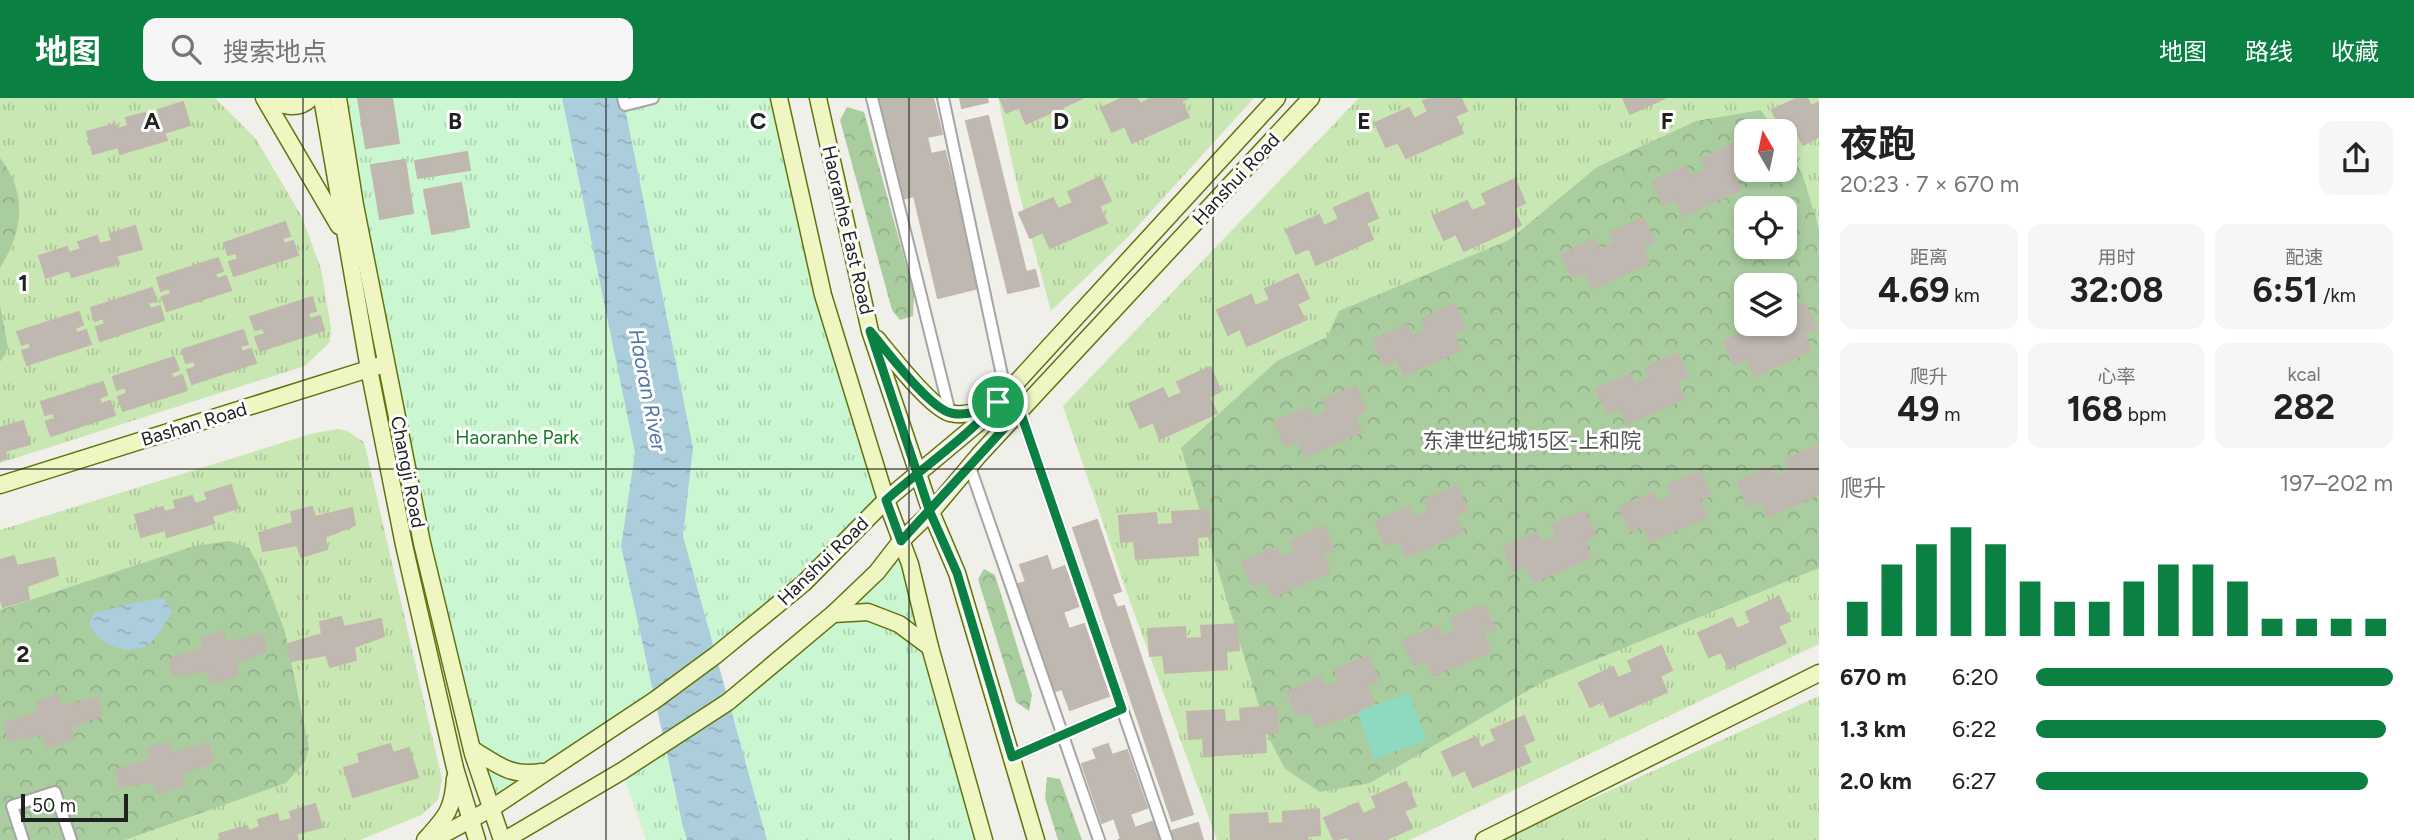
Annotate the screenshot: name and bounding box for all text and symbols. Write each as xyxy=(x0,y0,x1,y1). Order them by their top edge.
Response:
search box xyxy=(143,18,633,81)
icon: search xyxy=(167,30,205,68)
text: 地图 xyxy=(35,32,101,71)
text: 搜索地点 xyxy=(223,36,327,68)
text: 地图 xyxy=(2159,37,2207,66)
text: 路线 xyxy=(2245,37,2293,66)
text: 收藏 xyxy=(2331,37,2379,66)
text: A xyxy=(144,107,161,135)
text: B xyxy=(448,107,462,135)
text: C xyxy=(750,107,767,135)
text: D xyxy=(1053,107,1069,135)
text: E xyxy=(1357,107,1371,135)
text: F xyxy=(1661,107,1674,135)
north arrow xyxy=(1734,119,1797,182)
map controls xyxy=(1734,119,1797,336)
text: 夜跑 xyxy=(1840,121,1916,167)
button: share xyxy=(2319,121,2393,195)
street label: Hanshui Road xyxy=(1188,128,1284,230)
street label: Haoranhe East Road xyxy=(817,143,879,317)
text: 20:23 · 7 × 670 m xyxy=(1840,170,2019,198)
button: locate xyxy=(1734,196,1797,259)
text: 距离 xyxy=(1910,246,1948,269)
text: 用时 xyxy=(2097,246,2136,269)
text: 配速 xyxy=(2285,246,2323,269)
text: 1 xyxy=(18,269,28,297)
text: 4.69 xyxy=(1878,269,1950,311)
text: 32:08 xyxy=(2069,269,2164,311)
text: 6:51 xyxy=(2252,269,2318,311)
button: layers xyxy=(1734,273,1797,336)
text: km xyxy=(1950,284,1980,307)
text: /km xyxy=(2318,284,2356,307)
water label: Haoran River xyxy=(624,327,672,454)
text: kcal xyxy=(2288,363,2321,386)
text: 爬升 xyxy=(1910,365,1948,388)
text: 心率 xyxy=(2097,365,2136,388)
pin xyxy=(968,372,1028,432)
icon: arrive xyxy=(979,383,1017,421)
text: 282 xyxy=(2273,386,2335,428)
text: 49 xyxy=(1897,388,1940,430)
text: 168 xyxy=(2067,388,2123,430)
street label: Bashan Road xyxy=(138,397,250,451)
text: m xyxy=(1940,403,1961,426)
text: bpm xyxy=(2123,403,2166,426)
street label: Changji Road xyxy=(386,414,430,530)
park label: Haoranhe Park xyxy=(455,426,580,449)
district label: 东津世纪城15区-上和院 xyxy=(1423,428,1641,453)
text: 197–202 m xyxy=(2280,469,2393,497)
text: 爬升 xyxy=(1840,474,1886,502)
street label: Hanshui Road xyxy=(773,512,873,610)
text: 2 xyxy=(16,640,30,668)
text: 670 m xyxy=(1840,663,1907,691)
text: 6:20 xyxy=(1952,663,1998,691)
text: 1.3 km xyxy=(1840,715,1906,743)
text: 6:22 xyxy=(1952,715,1997,743)
text: 2.0 km xyxy=(1840,767,1912,795)
text: 6:27 xyxy=(1952,767,1996,795)
scale bar xyxy=(21,791,128,823)
text: 50 m xyxy=(32,794,76,817)

